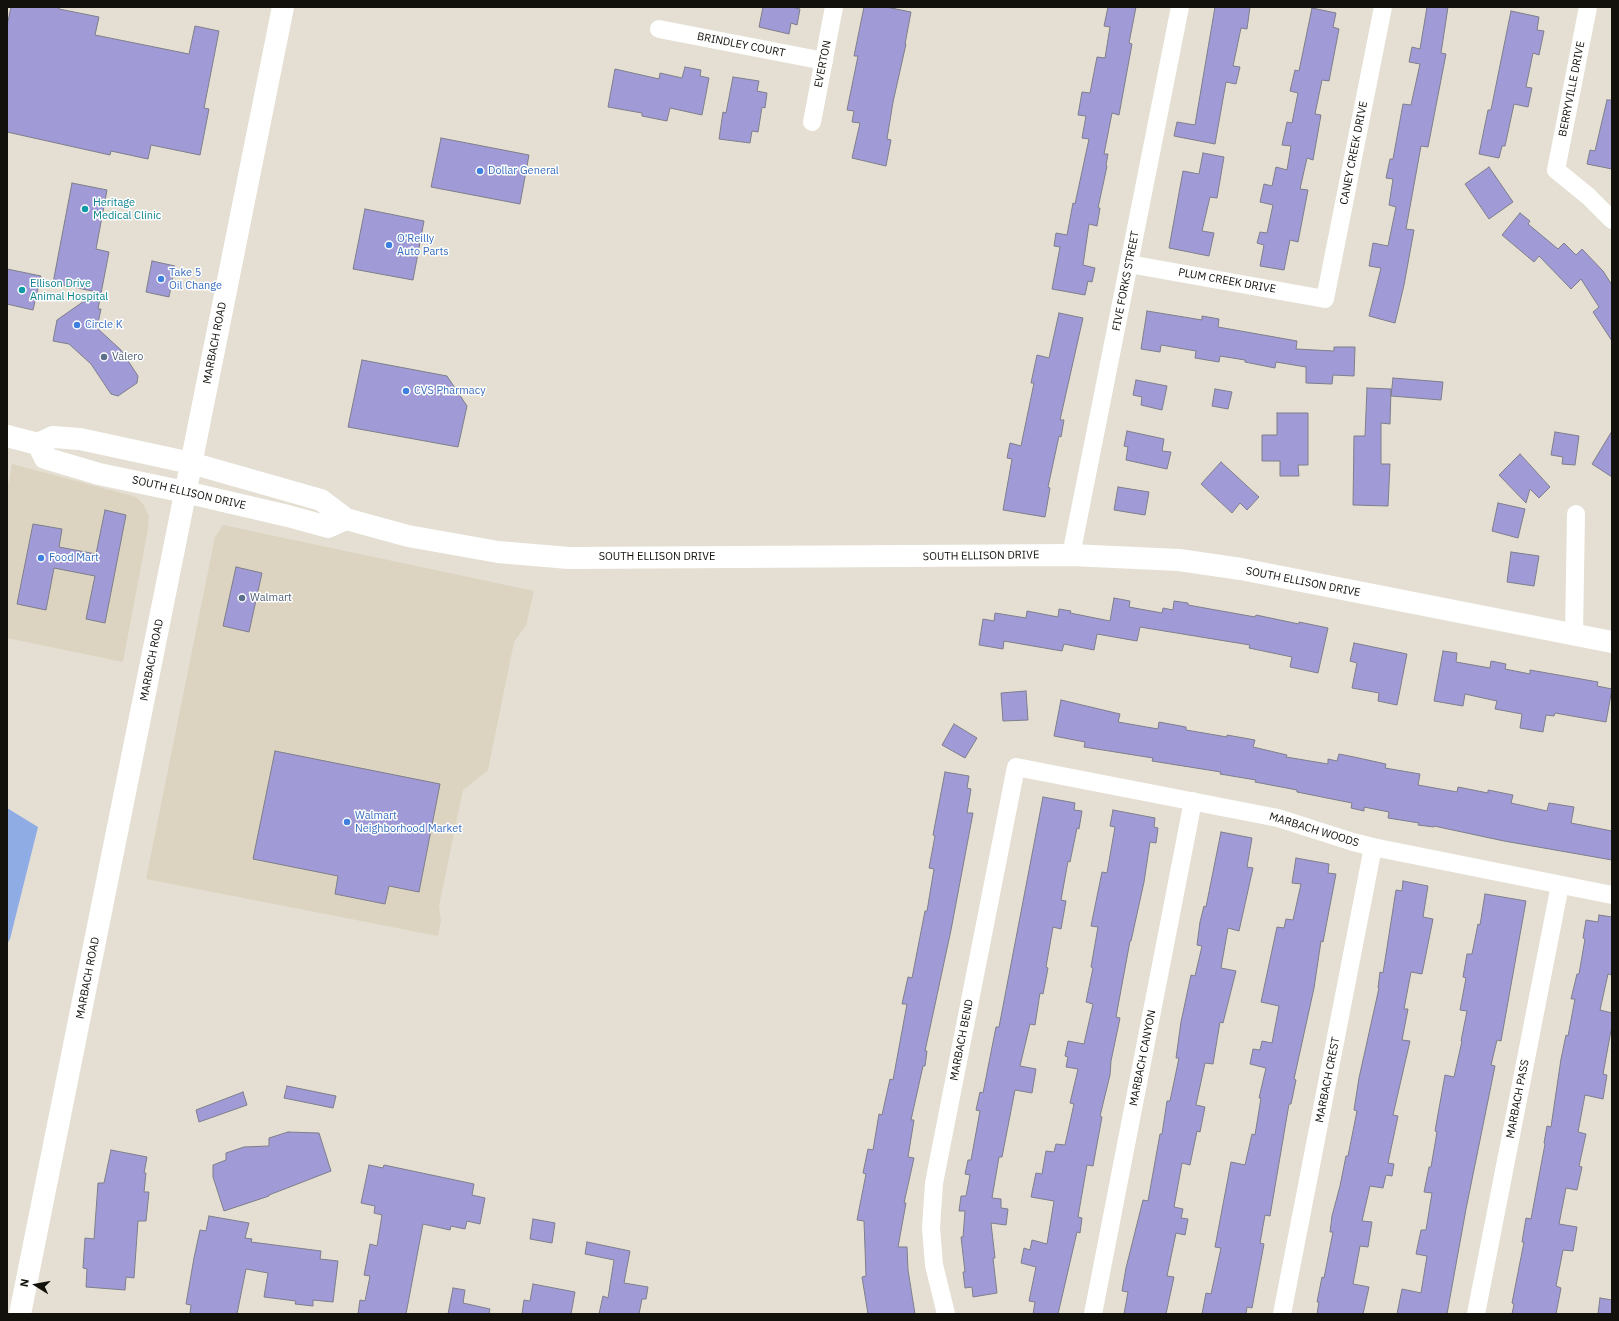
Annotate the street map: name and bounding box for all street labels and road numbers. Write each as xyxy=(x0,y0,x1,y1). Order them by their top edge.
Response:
street label: BRINDLEY COURT xyxy=(696,30,786,60)
street label: EVERTON xyxy=(812,39,834,89)
street label: BERRYVILLE DRIVE xyxy=(1556,40,1588,138)
street label: CANEY CREEK DRIVE xyxy=(1337,100,1371,206)
street label: FIVE FORKS STREET xyxy=(1110,230,1142,332)
street label: PLUM CREEK DRIVE xyxy=(1177,266,1277,296)
street label: MARBACH ROAD xyxy=(201,301,229,385)
street label: SOUTH ELLISON DRIVE xyxy=(131,473,247,513)
street label: SOUTH ELLISON DRIVE xyxy=(923,548,1039,564)
street label: SOUTH ELLISON DRIVE xyxy=(599,550,715,564)
street label: SOUTH ELLISON DRIVE xyxy=(1245,564,1361,600)
street label: MARBACH ROAD xyxy=(138,618,166,702)
street label: MARBACH WOODS xyxy=(1267,810,1361,850)
street label: MARBACH ROAD xyxy=(74,936,102,1020)
street label: MARBACH BEND xyxy=(948,998,976,1082)
street label: MARBACH CANYON xyxy=(1127,1009,1159,1107)
street label: MARBACH CREST xyxy=(1313,1036,1343,1124)
street label: MARBACH PASS xyxy=(1504,1058,1532,1140)

